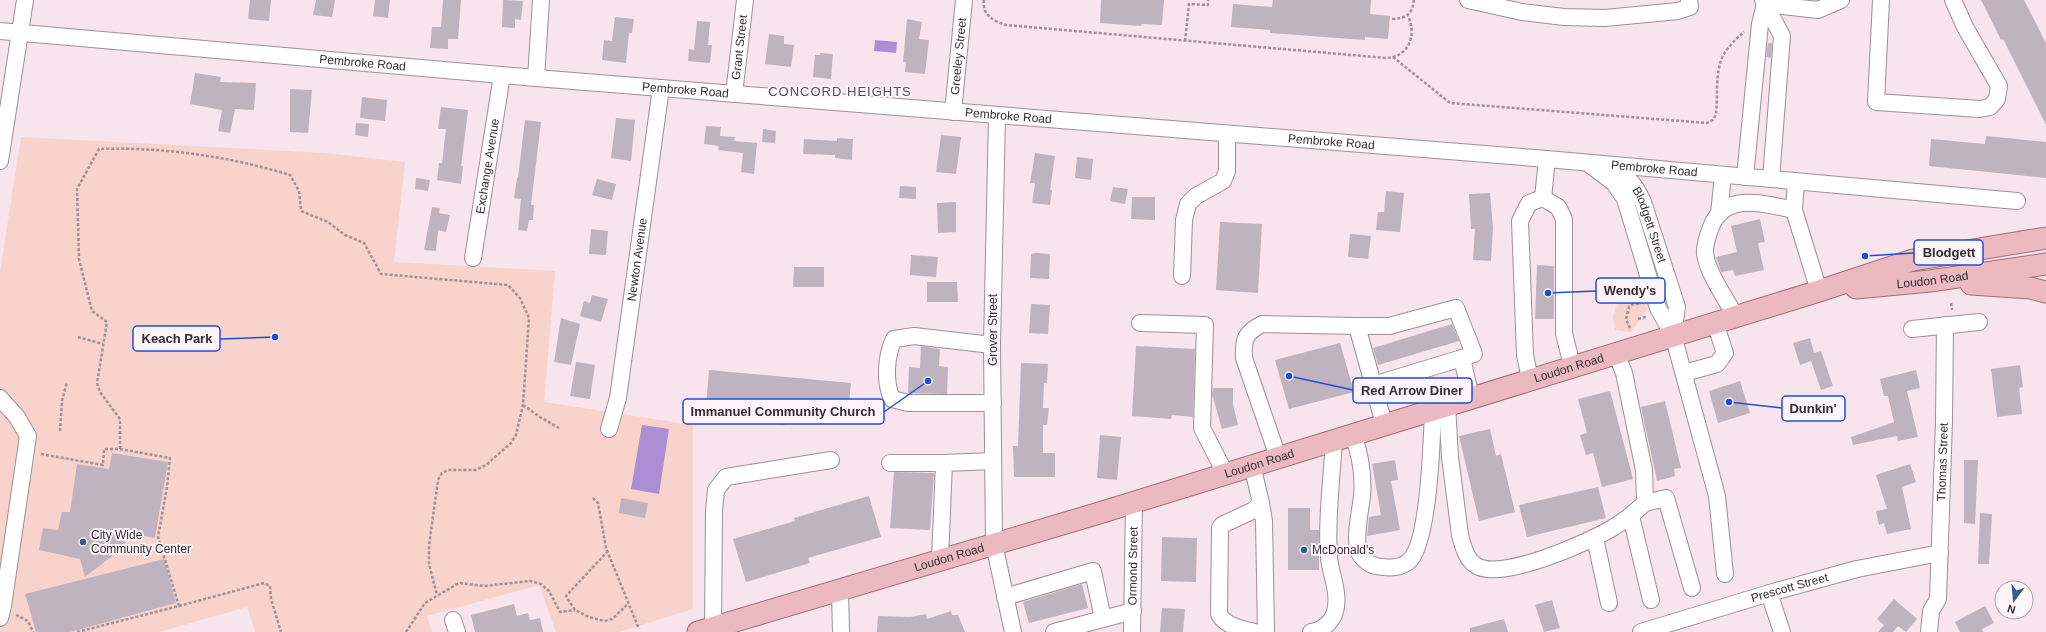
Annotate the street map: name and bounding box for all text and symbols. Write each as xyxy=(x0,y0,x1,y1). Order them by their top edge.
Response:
street label: Grant Street xyxy=(729,13,750,81)
street label: Greeley Street xyxy=(948,16,969,96)
street label: Pembroke Road xyxy=(319,52,406,74)
street label: Pembroke Road xyxy=(642,80,729,100)
district label: CONCORD HEIGHTS xyxy=(768,84,912,99)
street label: Pembroke Road xyxy=(965,105,1052,126)
street label: Exchange Avenue xyxy=(473,117,502,215)
street label: Pembroke Road xyxy=(1288,131,1375,152)
street label: Pembroke Road xyxy=(1610,158,1698,179)
street label: Blodgett Street xyxy=(1629,184,1669,265)
street label: Newton Avenue xyxy=(624,217,650,302)
callout: Blodgett xyxy=(1914,240,1983,265)
text: Blodgett xyxy=(1923,245,1976,260)
street label: Loudon Road xyxy=(1896,268,1969,291)
callout: Wendy's xyxy=(1596,278,1665,303)
text: Wendy's xyxy=(1604,283,1656,298)
street label: Grover Street xyxy=(986,293,1000,366)
callout: Keach Park xyxy=(133,326,220,351)
text: Keach Park xyxy=(142,331,213,346)
street label: Loudon Road xyxy=(1532,351,1605,385)
callout: Red Arrow Diner xyxy=(1353,378,1472,403)
text: Red Arrow Diner xyxy=(1361,383,1463,398)
callout: Dunkin' xyxy=(1782,396,1845,421)
callout: Immanuel Community Church xyxy=(683,399,884,424)
text: Dunkin' xyxy=(1789,401,1837,416)
text: Immanuel Community Church xyxy=(691,404,876,419)
street label: Thomas Street xyxy=(1934,422,1951,502)
street label: Loudon Road xyxy=(1223,446,1296,481)
street label: Ormond Street xyxy=(1125,526,1141,606)
place label: City Wide Community Center xyxy=(91,528,191,556)
marker: City Wide Community Center xyxy=(78,537,88,547)
street label: Loudon Road xyxy=(913,541,986,574)
place label: McDonald's xyxy=(1312,543,1374,557)
marker: McDonald's xyxy=(1299,545,1309,555)
street label: Prescott Street xyxy=(1749,570,1830,605)
north arrow xyxy=(1994,580,2034,620)
text: N xyxy=(2006,603,2017,616)

